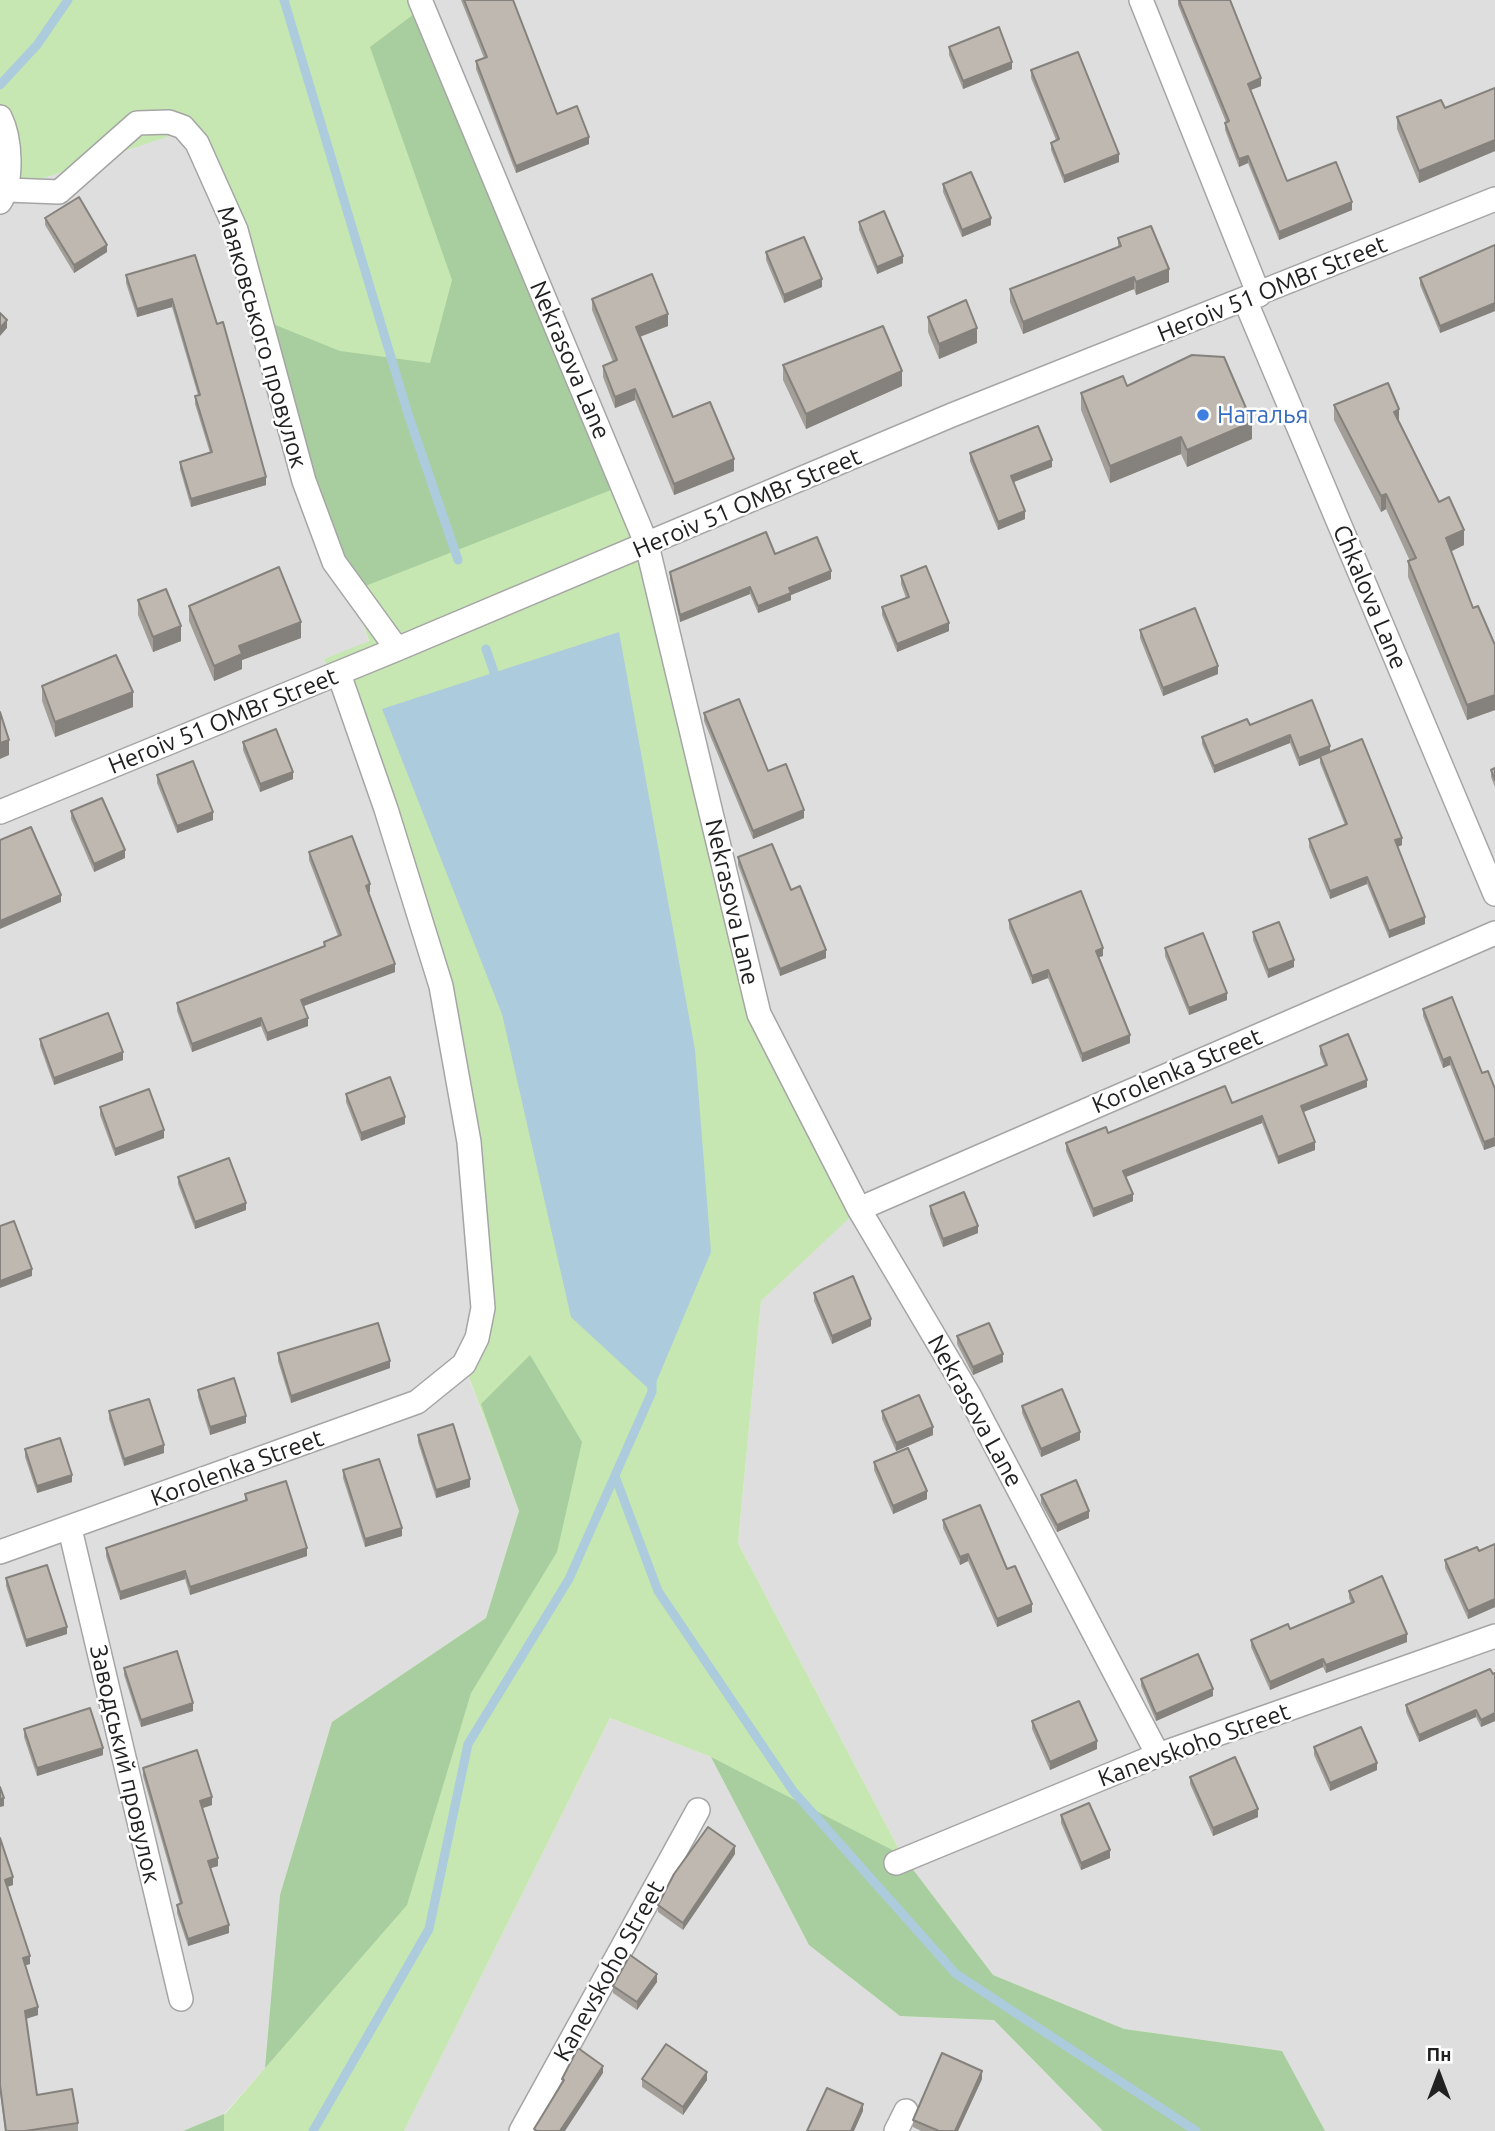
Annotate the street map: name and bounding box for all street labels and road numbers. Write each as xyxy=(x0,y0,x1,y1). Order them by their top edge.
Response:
street label: Маяковського провулок xyxy=(211,203,313,471)
street label: Heroiv 51 OMBr Street xyxy=(1153,230,1391,348)
street label: Nekrasova Lane xyxy=(524,276,616,444)
street label: Heroiv 51 OMBr Street xyxy=(629,442,865,564)
street label: Chkalova Lane xyxy=(1327,520,1413,674)
street label: Heroiv 51 OMBr Street xyxy=(104,662,342,780)
street label: Nekrasova Lane xyxy=(699,816,765,988)
street label: Korolenka Street xyxy=(1088,1022,1266,1120)
street label: Nekrasova Lane xyxy=(921,1330,1029,1492)
street label: Korolenka Street xyxy=(147,1423,327,1513)
street label: Заводський провулок xyxy=(84,1642,166,1886)
street label: Kanevskoho Street xyxy=(1094,1697,1294,1793)
street label: Kanevskoho Street xyxy=(547,1876,671,2066)

